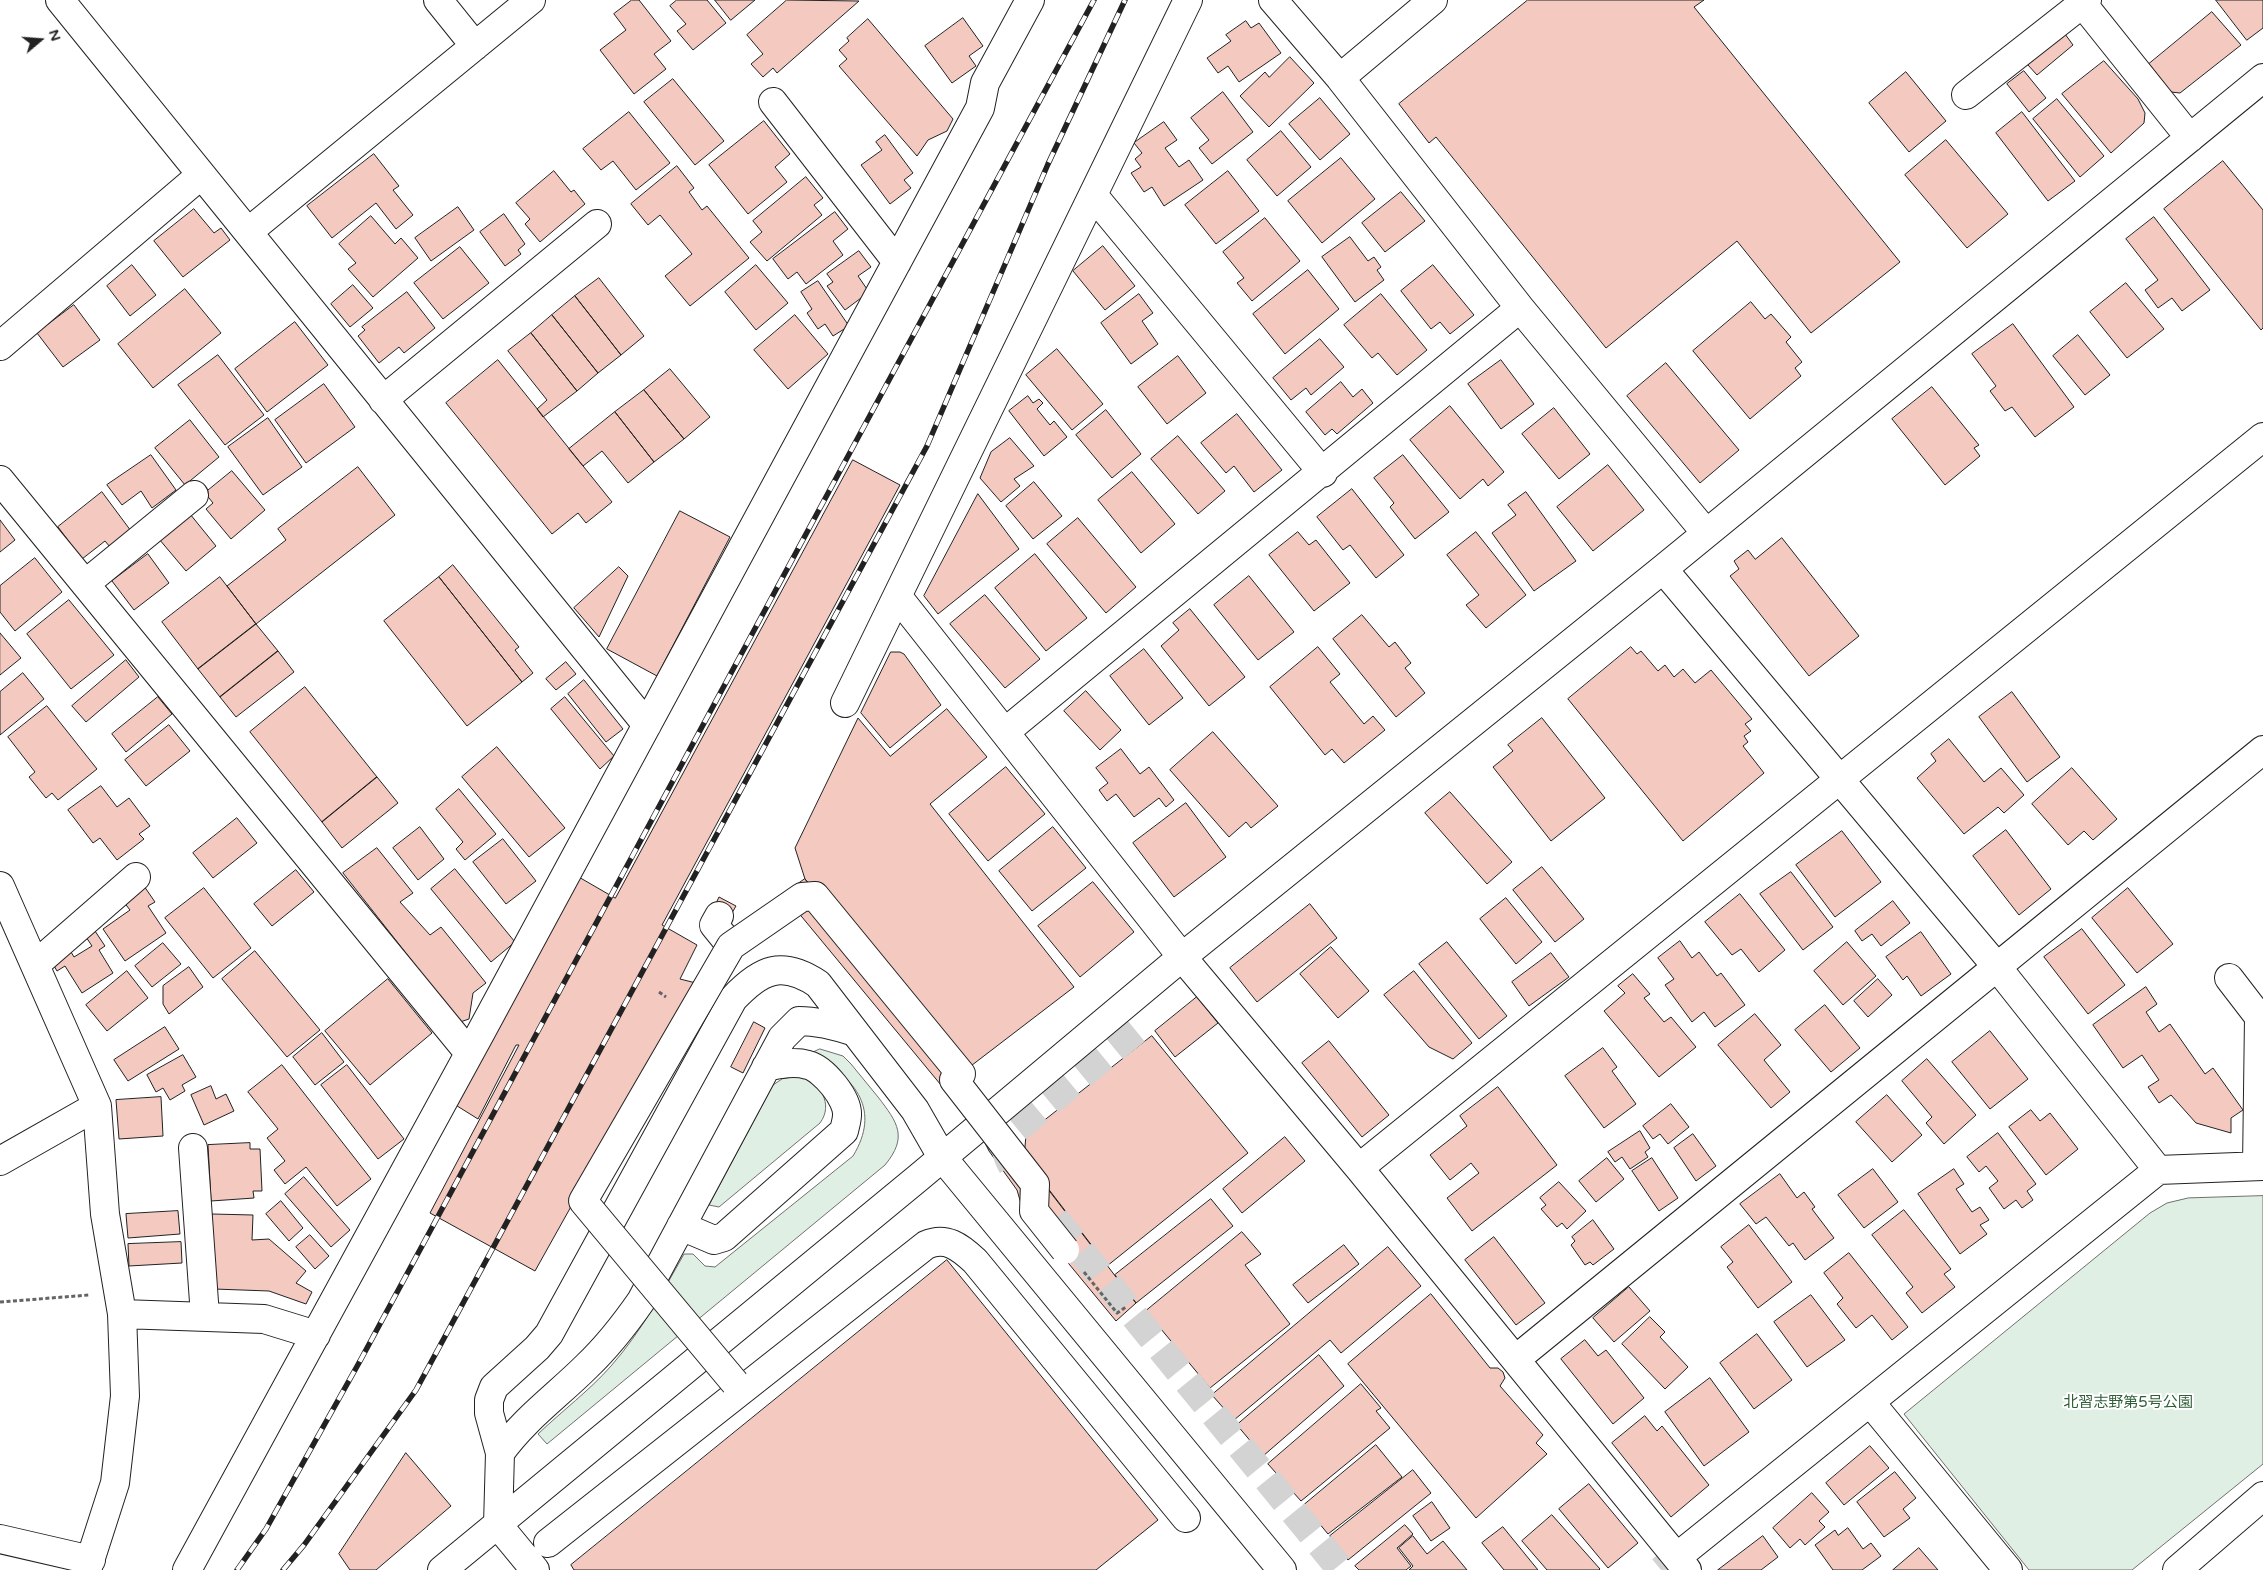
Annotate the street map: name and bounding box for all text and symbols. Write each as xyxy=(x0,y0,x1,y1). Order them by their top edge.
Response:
north arrow xyxy=(15,15,65,65)
text: N xyxy=(45,27,65,43)
park label: 北習志野第5号公園 xyxy=(2063,1394,2193,1412)

